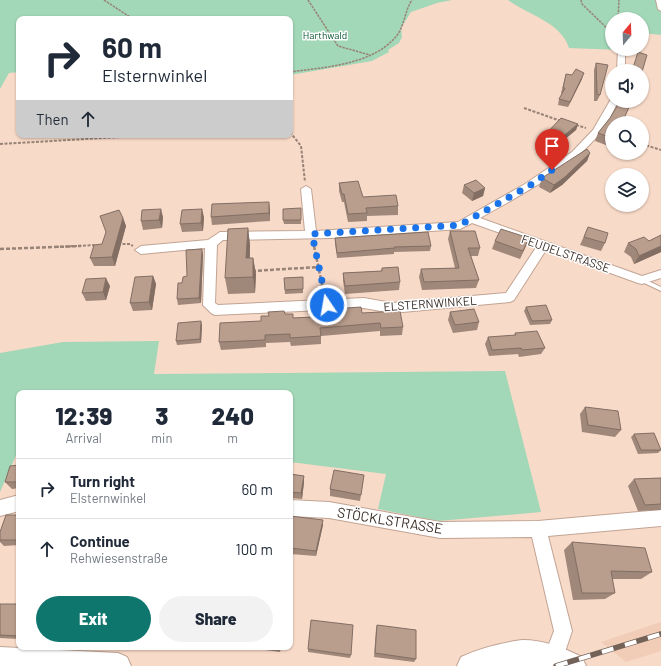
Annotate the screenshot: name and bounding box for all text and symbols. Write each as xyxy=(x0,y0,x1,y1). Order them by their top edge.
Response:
north arrow xyxy=(605,12,649,56)
map controls xyxy=(605,12,649,212)
park label: Harthwald xyxy=(303,29,347,41)
text: 60 m xyxy=(102,30,162,64)
icon: right xyxy=(36,32,88,84)
text: Elsternwinkel xyxy=(102,64,207,86)
button: sound xyxy=(605,64,649,108)
icon: ahead xyxy=(77,108,99,130)
text: Then xyxy=(36,110,69,128)
button: search xyxy=(605,116,649,160)
pin xyxy=(535,129,569,170)
icon: arrive xyxy=(541,135,563,157)
button: layers xyxy=(605,168,649,212)
street label: FEUDELSTRASSE xyxy=(520,231,612,275)
position arrow xyxy=(306,284,348,326)
street label: ELSTERNWINKEL xyxy=(383,293,477,313)
text: 12:39 xyxy=(55,401,112,430)
text: 3 xyxy=(155,401,168,430)
text: 240 xyxy=(212,401,254,430)
text: Arrival xyxy=(65,430,102,446)
text: min xyxy=(151,430,172,446)
text: m xyxy=(227,430,238,446)
text: Turn right xyxy=(70,472,135,490)
icon: right xyxy=(36,478,58,500)
text: 60 m xyxy=(241,480,273,498)
text: Elsternwinkel xyxy=(70,490,146,506)
street label: STÖCKLSTRASSE xyxy=(336,503,444,537)
text: Continue xyxy=(70,532,130,550)
icon: ahead xyxy=(36,538,58,560)
text: 100 m xyxy=(235,540,273,558)
text: Rehwiesenstraße xyxy=(70,550,168,566)
button: Exit xyxy=(36,596,151,642)
button: Share xyxy=(159,596,273,642)

